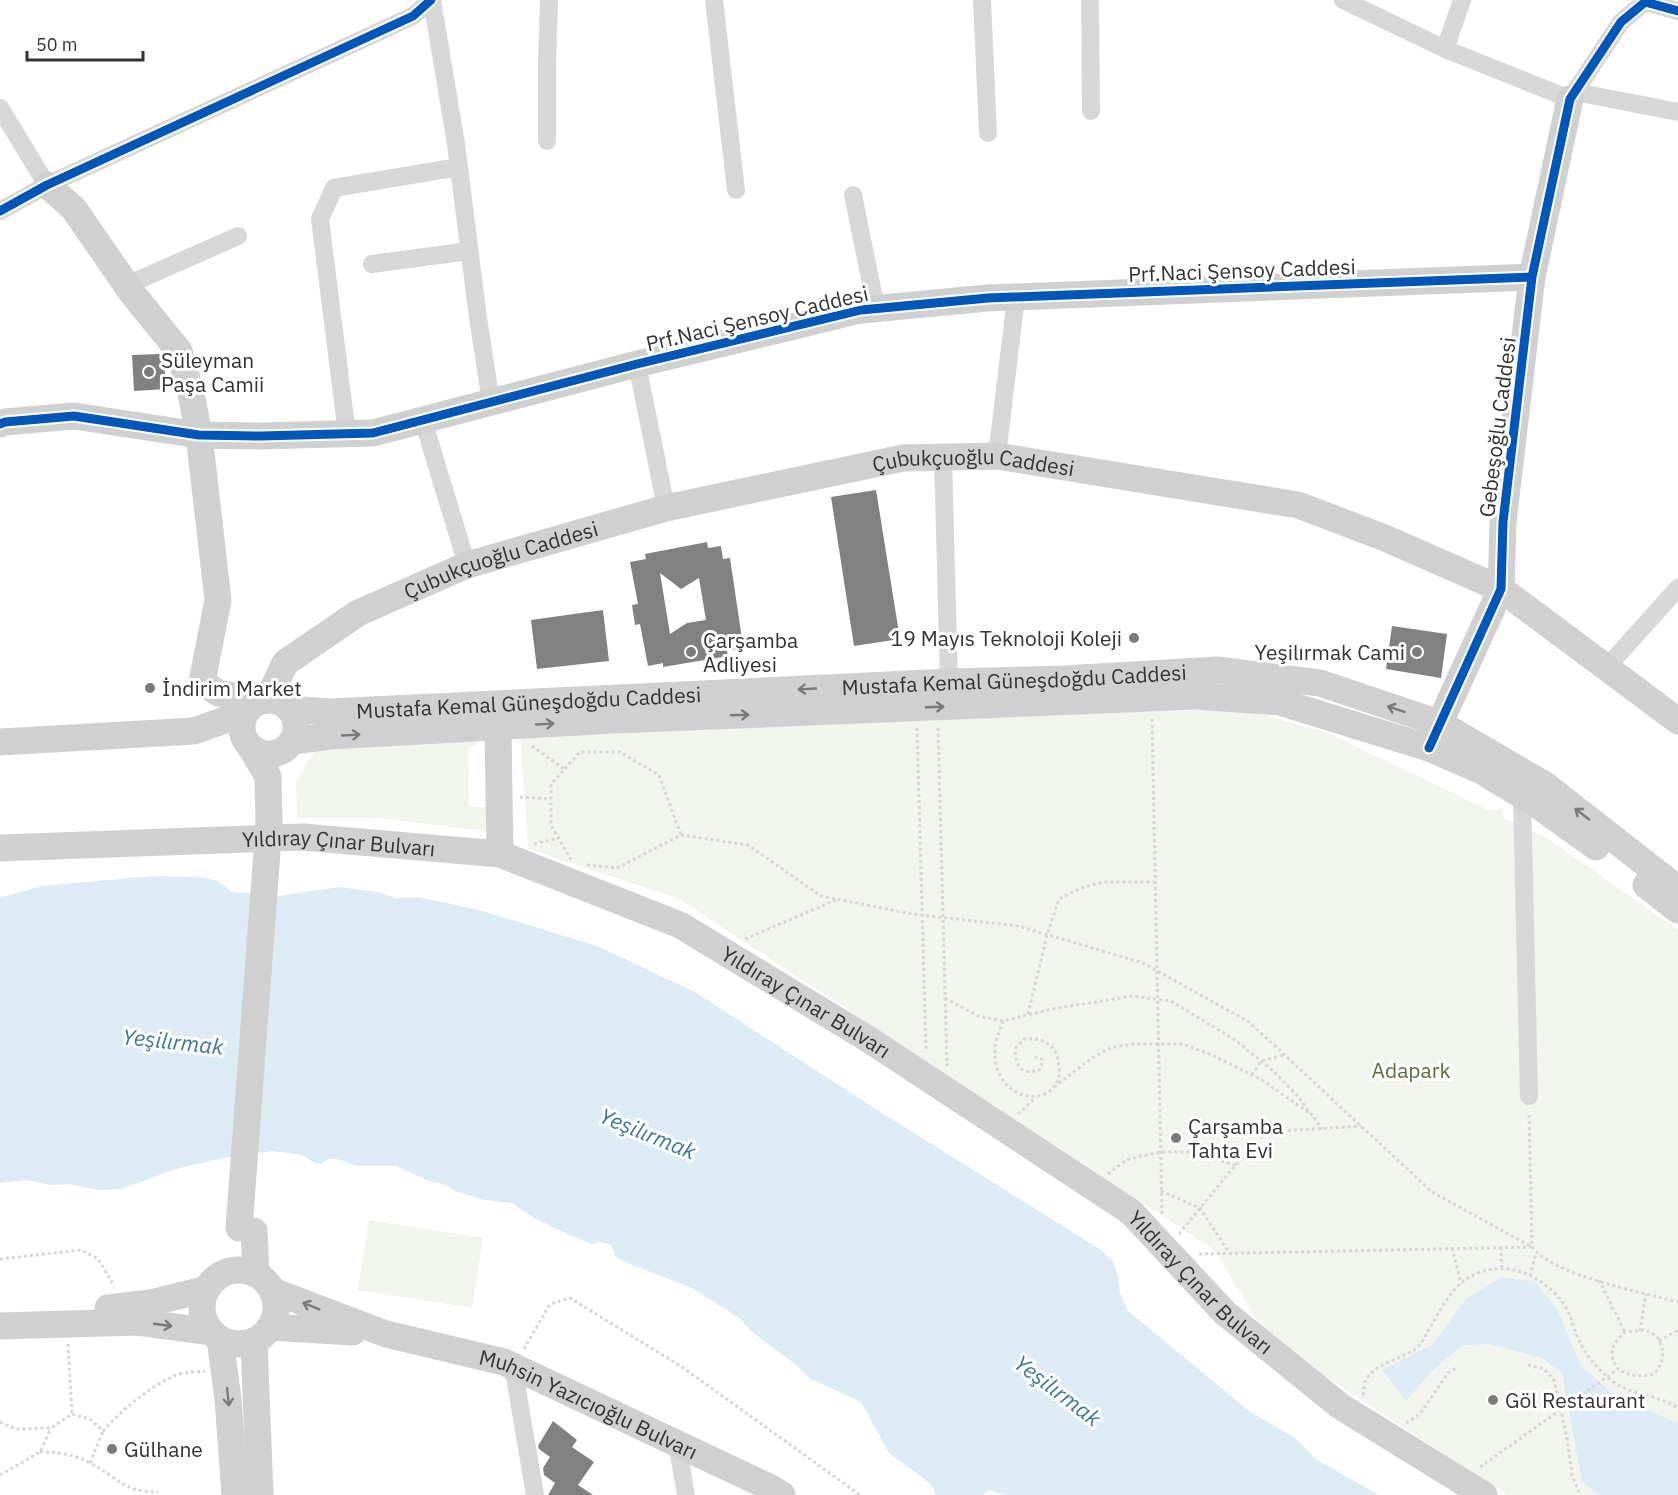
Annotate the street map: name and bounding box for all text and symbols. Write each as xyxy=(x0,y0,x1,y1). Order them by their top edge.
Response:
scale bar xyxy=(27,24,142,62)
text: 50 m xyxy=(36,33,78,56)
street label: Prf.Naci Şensoy Caddesi xyxy=(1128,252,1356,288)
street label: Prf.Naci Şensoy Caddesi xyxy=(643,279,871,357)
street label: Gebeşoğlu Caddesi xyxy=(1472,335,1522,519)
place label: Süleyman Paşa Camii xyxy=(161,346,264,398)
marker: Süleyman Paşa Camii xyxy=(142,365,156,379)
street label: Çubukçuoğlu Caddesi xyxy=(869,442,1076,482)
street label: Çubukçuoğlu Caddesi xyxy=(399,514,601,605)
place label: 19 Mayıs Teknoloji Koleji xyxy=(891,624,1122,652)
place label: Çarşamba Adliyesi xyxy=(703,626,798,678)
marker: 19 Mayıs Teknoloji Koleji xyxy=(1127,631,1141,645)
place label: Yeşilırmak Cami xyxy=(1255,638,1405,666)
marker: Çarşamba Adliyesi xyxy=(684,645,698,659)
marker: Yeşilırmak Cami xyxy=(1410,645,1424,659)
street label: Mustafa Kemal Güneşdoğdu Caddesi xyxy=(841,658,1187,701)
place label: İndirim Market xyxy=(162,674,302,702)
street label: Mustafa Kemal Güneşdoğdu Caddesi xyxy=(356,680,702,725)
marker: İndirim Market xyxy=(143,681,157,695)
one-way arrow xyxy=(798,684,818,695)
one-way arrow xyxy=(925,701,945,712)
one-way arrow xyxy=(1386,703,1405,714)
one-way arrow xyxy=(730,709,750,721)
one-way arrow xyxy=(535,718,555,729)
one-way arrow xyxy=(340,729,360,740)
one-way arrow xyxy=(1575,808,1591,821)
street label: Yıldıray Çınar Bulvarı xyxy=(241,823,436,862)
street label: Yıldıray Çınar Bulvarı xyxy=(716,939,896,1064)
water label: Yeşilırmak xyxy=(121,1021,226,1061)
park label: Adapark xyxy=(1371,1056,1451,1084)
water label: Yeşilırmak xyxy=(595,1101,701,1166)
place label: Çarşamba Tahta Evi xyxy=(1188,1112,1283,1164)
marker: Çarşamba Tahta Evi xyxy=(1169,1131,1183,1145)
street label: Yıldıray Çınar Bulvarı xyxy=(1122,1204,1279,1360)
one-way arrow xyxy=(302,1300,321,1311)
one-way arrow xyxy=(153,1320,173,1331)
street label: Muhsin Yazıcıoğlu Bulvarı xyxy=(476,1343,702,1465)
water label: Yeşilırmak xyxy=(1009,1348,1108,1432)
one-way arrow xyxy=(223,1386,234,1406)
place label: Göl Restaurant xyxy=(1505,1386,1645,1414)
marker: Göl Restaurant xyxy=(1486,1393,1500,1407)
place label: Gülhane xyxy=(124,1435,203,1463)
marker: Gülhane xyxy=(105,1442,119,1456)

